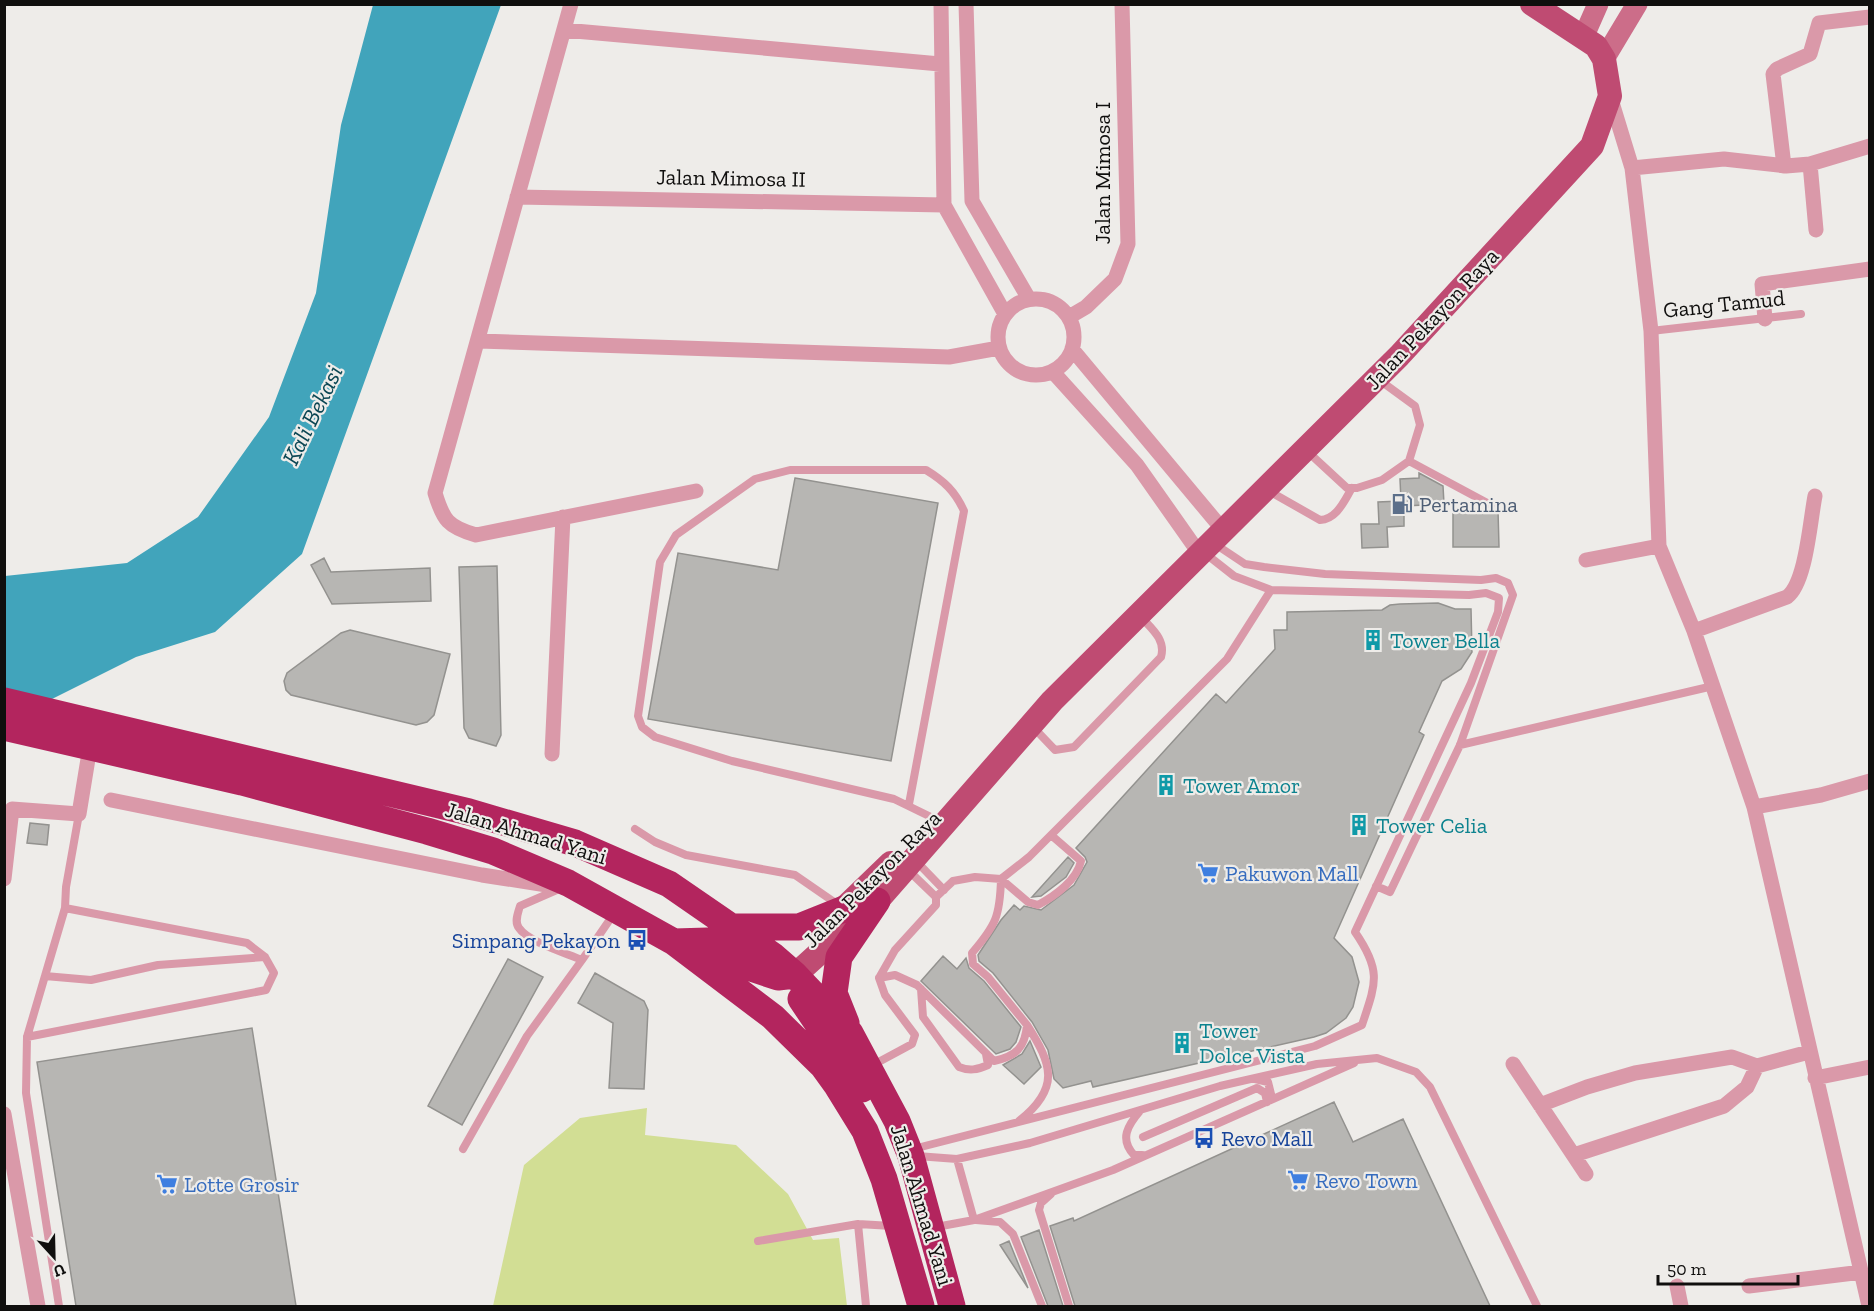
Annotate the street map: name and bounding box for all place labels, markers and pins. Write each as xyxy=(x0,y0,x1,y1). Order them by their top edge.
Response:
place label: Pertamina xyxy=(1419,491,1518,518)
fuel station icon: Pertamina xyxy=(1390,492,1414,516)
place label: Tower Bella xyxy=(1390,627,1500,654)
building icon: Tower Bella xyxy=(1361,628,1385,652)
place label: Tower Amor xyxy=(1183,772,1300,799)
building icon: Tower Amor xyxy=(1154,773,1178,797)
place label: Tower Celia xyxy=(1376,812,1488,839)
building icon: Tower Celia xyxy=(1347,813,1371,837)
place label: Pakuwon Mall xyxy=(1225,860,1359,887)
supermarket icon: Pakuwon Mall xyxy=(1196,861,1220,885)
place label: Simpang Pekayon xyxy=(452,927,620,954)
bus stop icon: Simpang Pekayon xyxy=(625,928,649,952)
place label: Tower Dolce Vista xyxy=(1199,1017,1305,1069)
building icon: Tower Dolce Vista xyxy=(1170,1031,1194,1055)
place label: Revo Mall xyxy=(1221,1125,1313,1152)
bus stop icon: Revo Mall xyxy=(1192,1126,1216,1150)
place label: Revo Town xyxy=(1315,1167,1418,1194)
supermarket icon: Revo Town xyxy=(1286,1168,1310,1192)
place label: Lotte Grosir xyxy=(184,1171,300,1198)
supermarket icon: Lotte Grosir xyxy=(155,1172,179,1196)

